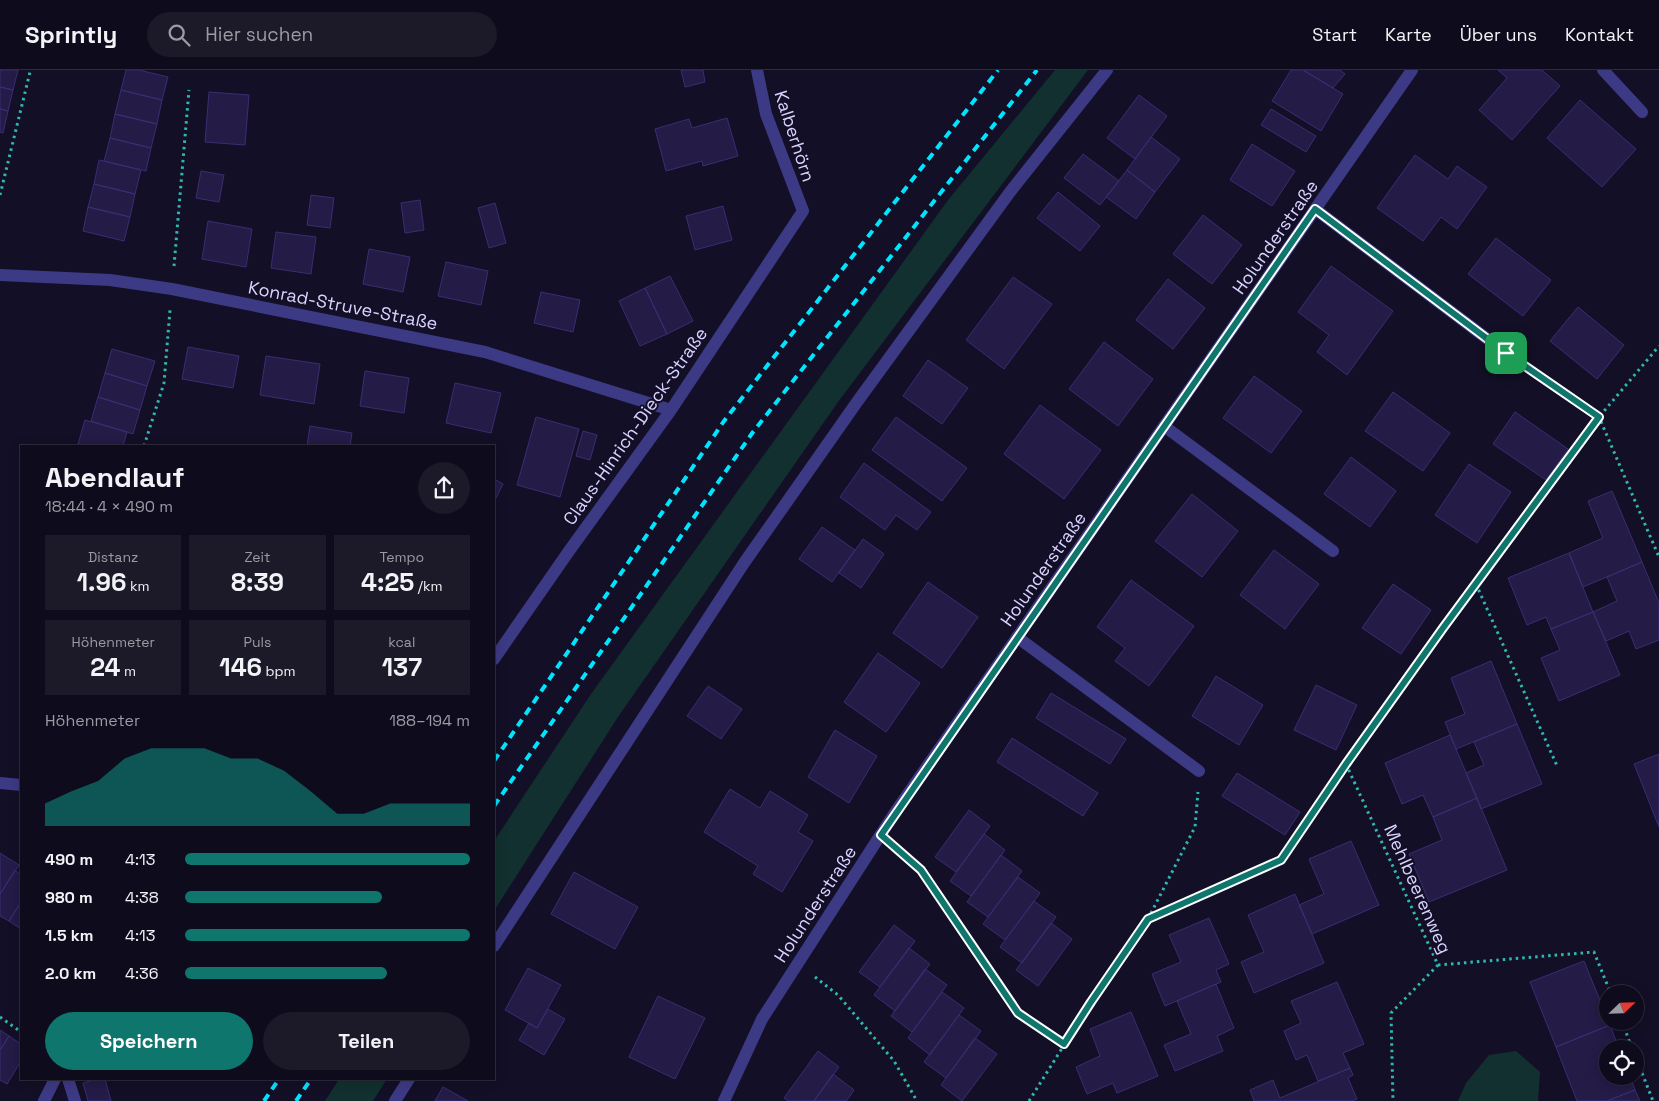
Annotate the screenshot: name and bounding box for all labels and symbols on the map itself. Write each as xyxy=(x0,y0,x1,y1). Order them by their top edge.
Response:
street label: Kalberhörn xyxy=(769,87,821,185)
street label: Holunderstraße xyxy=(1227,175,1323,299)
street label: Konrad-Struve-Straße xyxy=(246,275,440,335)
street label: Claus-Hinrich-Dieck-Straße xyxy=(558,323,712,529)
pin xyxy=(1485,332,1527,374)
street label: Holunderstraße xyxy=(995,507,1091,631)
street label: Mehlbeerenweg xyxy=(1379,821,1457,957)
street label: Holunderstraße xyxy=(769,841,861,967)
north arrow xyxy=(1599,985,1644,1030)

